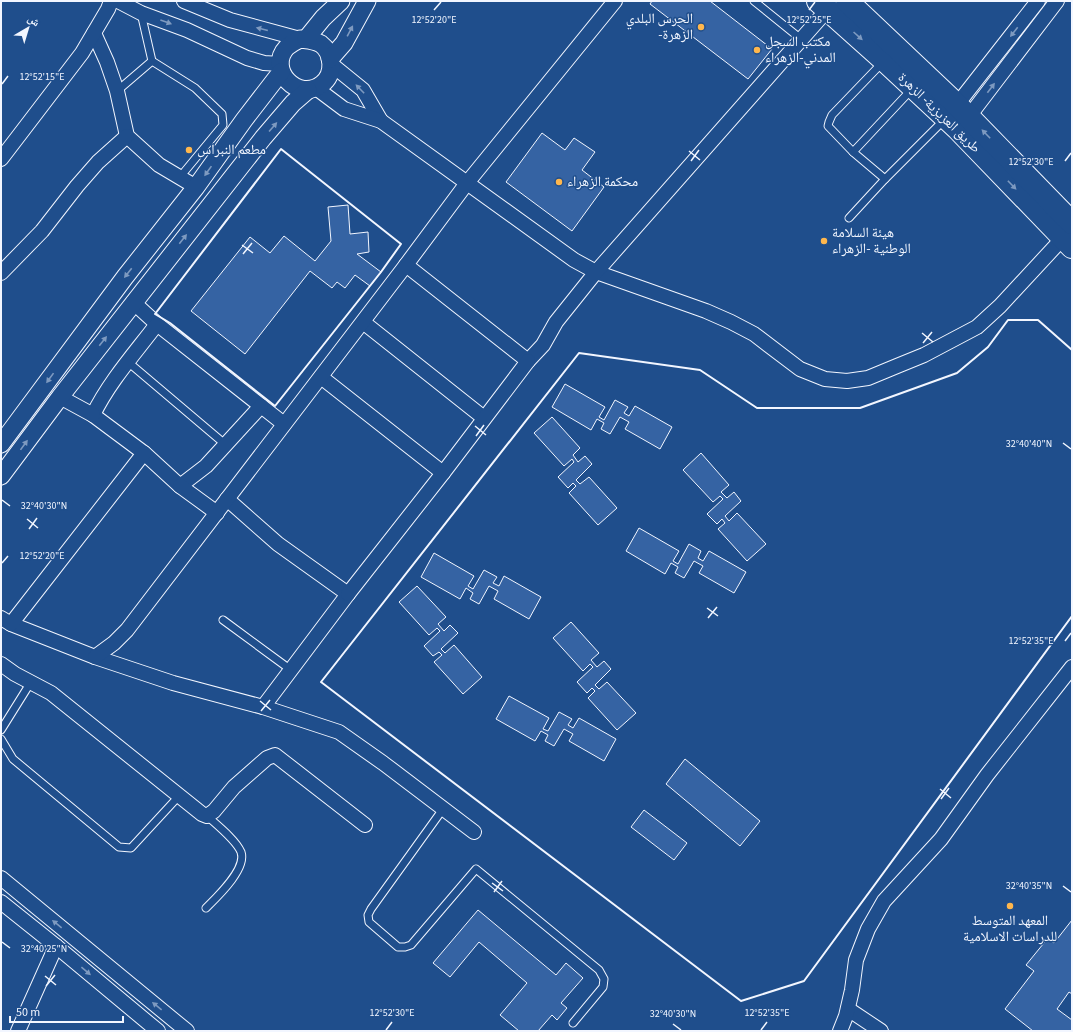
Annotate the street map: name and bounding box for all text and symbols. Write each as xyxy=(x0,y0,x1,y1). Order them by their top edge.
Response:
north arrow xyxy=(8,8,48,48)
place label: الحرس البلدي -الزهرة xyxy=(626,9,693,45)
text: ش xyxy=(25,11,43,30)
text: 12°52'20"E xyxy=(411,13,457,27)
text: 12°52'25"E xyxy=(786,13,832,27)
one-way arrow xyxy=(161,20,173,26)
marker: الحرس البلدي -الزهرة xyxy=(696,22,706,32)
one-way arrow xyxy=(256,25,269,31)
one-way arrow xyxy=(347,25,353,37)
one-way arrow xyxy=(1010,26,1019,37)
one-way arrow xyxy=(853,31,863,41)
place label: مكتب السجل المدني-الزهراء xyxy=(765,32,836,69)
marker: مكتب السجل المدني-الزهراء xyxy=(752,45,762,55)
street label: طريق العزيزية- الزهرة xyxy=(893,68,985,158)
text: 12°52'15"E xyxy=(19,70,65,84)
one-way arrow xyxy=(987,83,995,94)
one-way arrow xyxy=(355,84,365,94)
one-way arrow xyxy=(268,121,277,132)
one-way arrow xyxy=(981,129,991,139)
place label: مطعم النبراس xyxy=(197,140,266,160)
marker: مطعم النبراس xyxy=(184,145,194,155)
text: 12°52'30"E xyxy=(1008,155,1054,169)
one-way arrow xyxy=(204,165,212,176)
place label: محكمة الزهراء xyxy=(567,172,638,192)
marker: محكمة الزهراء xyxy=(554,177,564,187)
one-way arrow xyxy=(1007,180,1017,190)
place label: هيئة السلامة الوطنية -الزهراء xyxy=(832,223,911,259)
one-way arrow xyxy=(179,234,187,245)
marker: هيئة السلامة الوطنية -الزهراء xyxy=(819,236,829,246)
one-way arrow xyxy=(123,268,132,279)
one-way arrow xyxy=(98,336,107,347)
one-way arrow xyxy=(46,372,55,383)
text: 32°40'40"N xyxy=(1006,437,1052,451)
one-way arrow xyxy=(20,440,28,450)
text: 32°40'30"N xyxy=(21,499,67,513)
text: 12°52'20"E xyxy=(19,549,65,563)
text: 12°52'35"E xyxy=(1008,634,1054,648)
text: 32°40'35"N xyxy=(1006,879,1052,893)
marker: المعهد المتوسط للدراسات الاسلامية xyxy=(1005,901,1015,911)
place label: المعهد المتوسط للدراسات الاسلامية xyxy=(963,911,1057,947)
one-way arrow xyxy=(51,919,62,928)
text: 32°40'25"N xyxy=(21,942,67,956)
one-way arrow xyxy=(80,966,91,975)
scale bar xyxy=(10,998,123,1024)
one-way arrow xyxy=(152,1002,163,1011)
text: 50 m xyxy=(16,1004,40,1021)
text: 12°52'30"E xyxy=(369,1006,415,1020)
text: 12°52'35"E xyxy=(744,1006,790,1020)
text: 32°40'30"N xyxy=(650,1007,696,1021)

